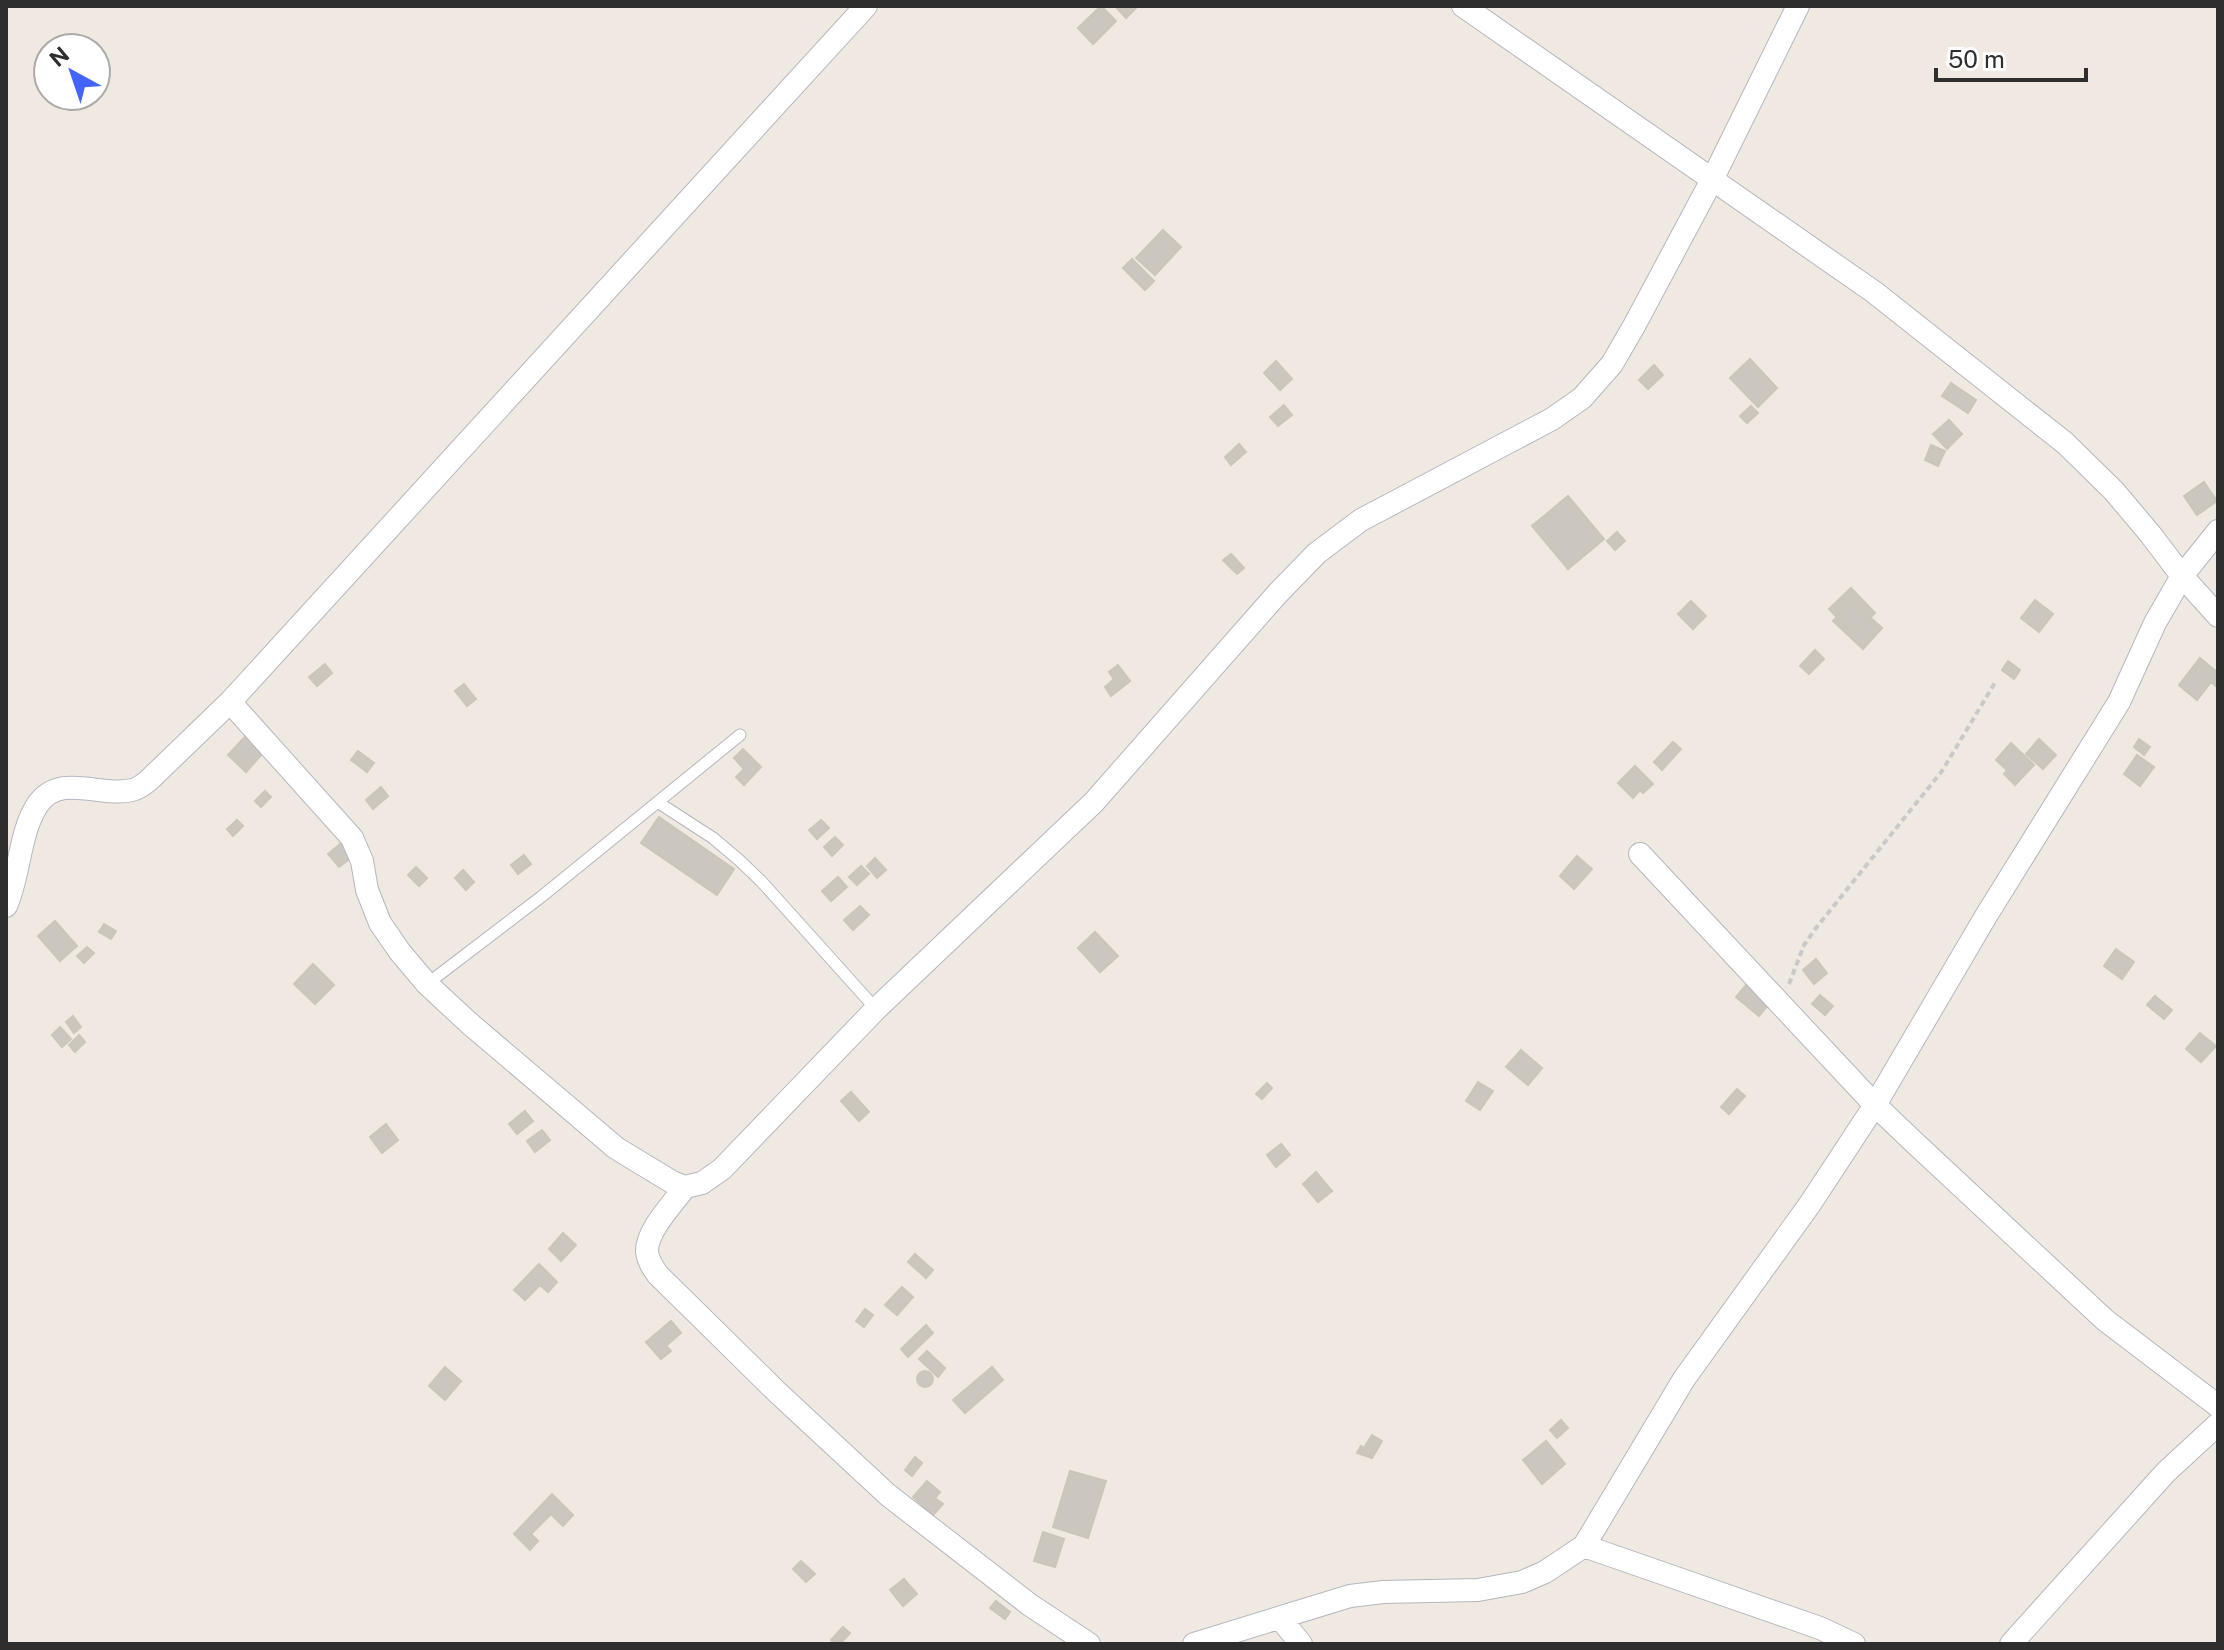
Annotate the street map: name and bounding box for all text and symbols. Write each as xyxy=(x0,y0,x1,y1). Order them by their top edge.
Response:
north arrow xyxy=(32,32,112,112)
scale bar xyxy=(1936,32,2086,82)
text: N xyxy=(44,41,74,72)
text: 50 m xyxy=(1948,45,2005,73)

